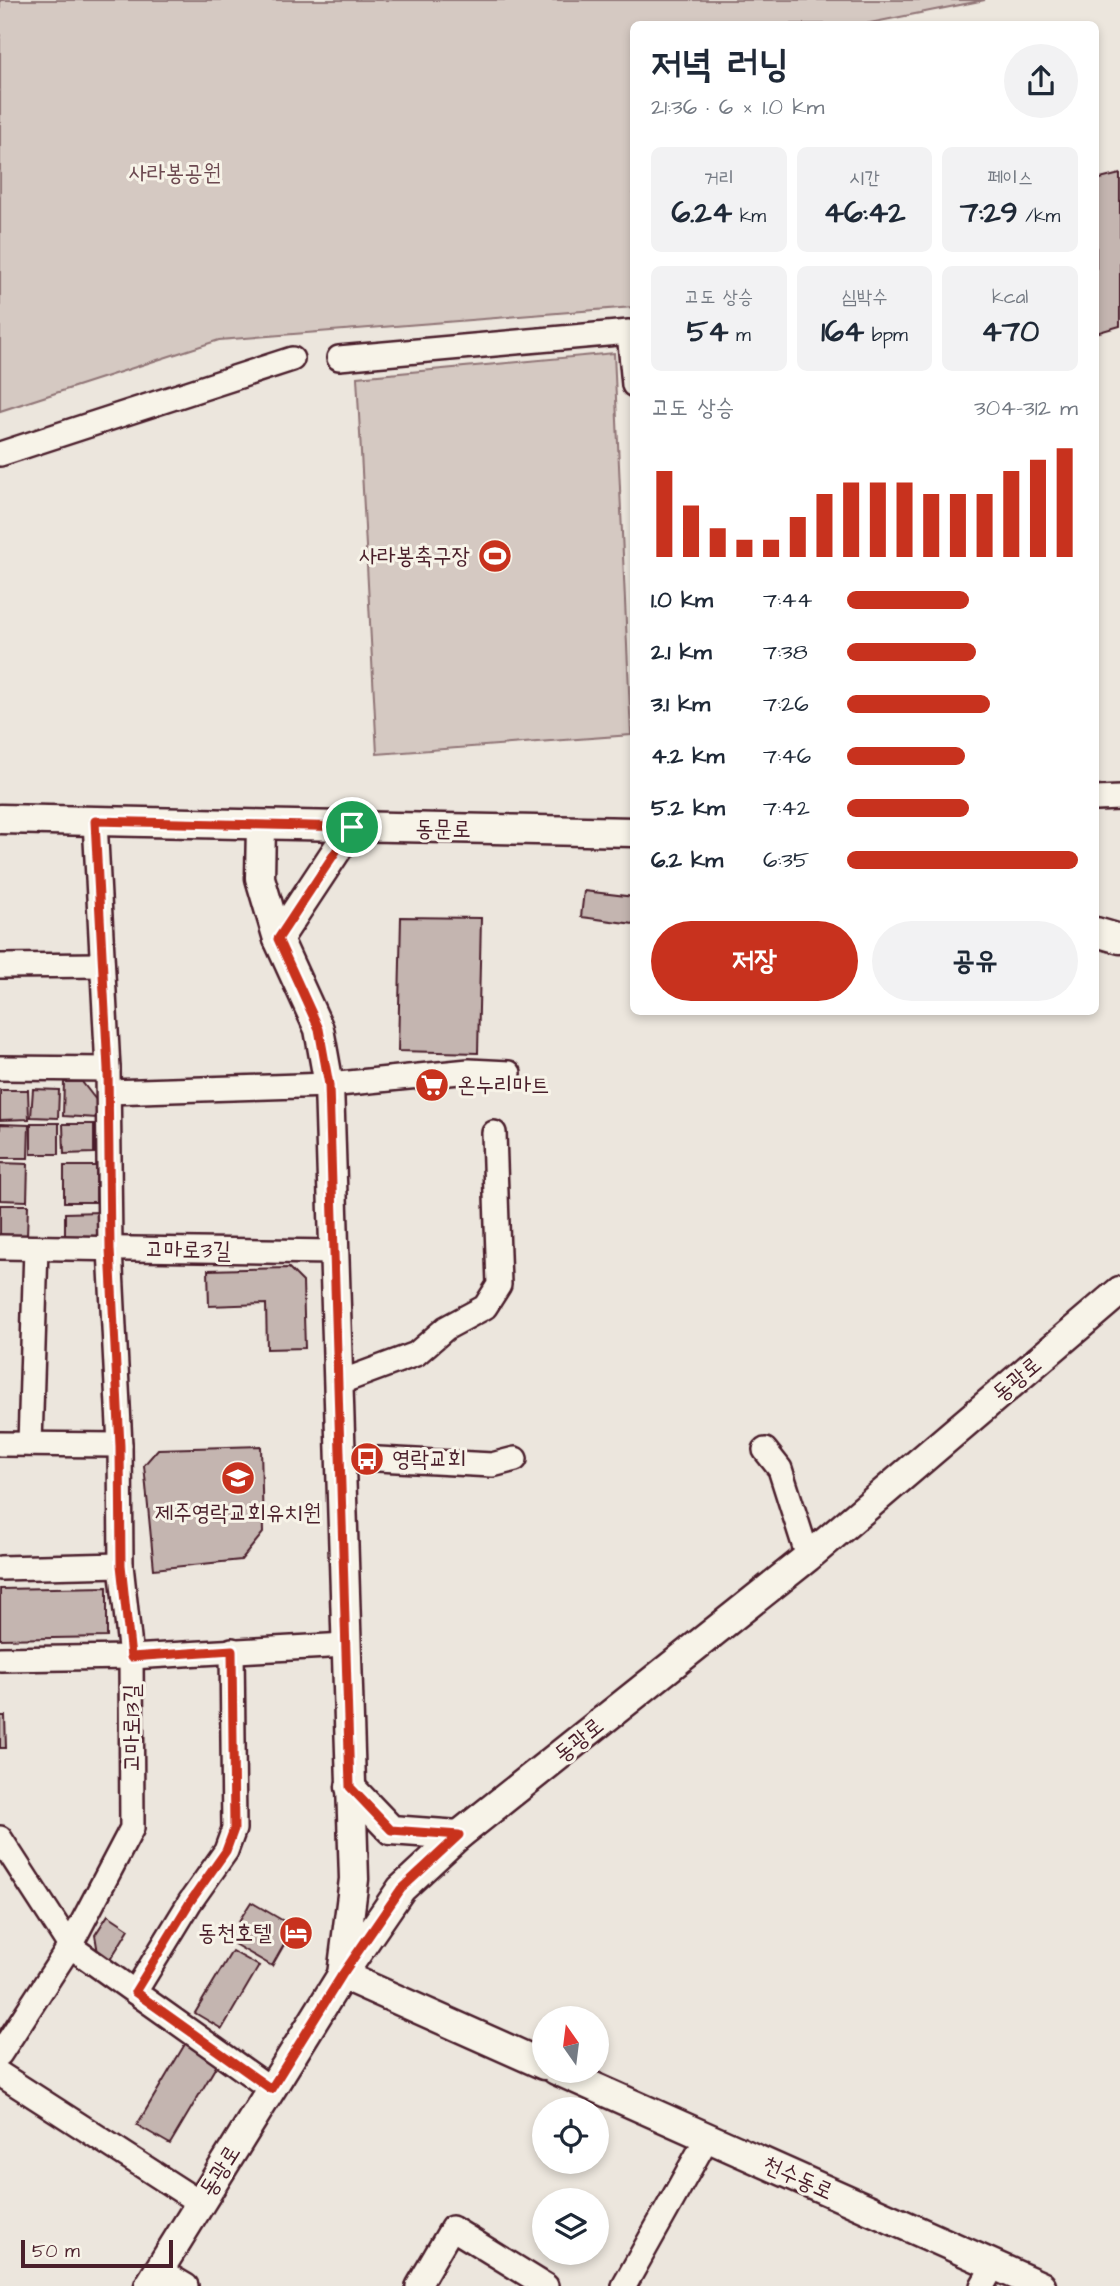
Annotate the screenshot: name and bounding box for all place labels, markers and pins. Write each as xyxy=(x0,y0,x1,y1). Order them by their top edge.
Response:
sports icon: 사라봉축구장 xyxy=(476,537,514,575)
place label: 사라봉축구장 xyxy=(359,540,470,572)
pin xyxy=(322,797,382,857)
supermarket icon: 온누리마트 xyxy=(413,1066,451,1104)
place label: 온누리마트 xyxy=(457,1069,550,1101)
bus stop icon: 영락교회 xyxy=(348,1440,386,1478)
place label: 영락교회 xyxy=(392,1443,466,1475)
school or university icon: 제주영락교회유치원 xyxy=(219,1459,257,1497)
place label: 제주영락교회유치원 xyxy=(155,1497,321,1529)
hotel icon: 동천호텔 xyxy=(277,1914,315,1952)
place label: 동천호텔 xyxy=(198,1917,272,1949)

